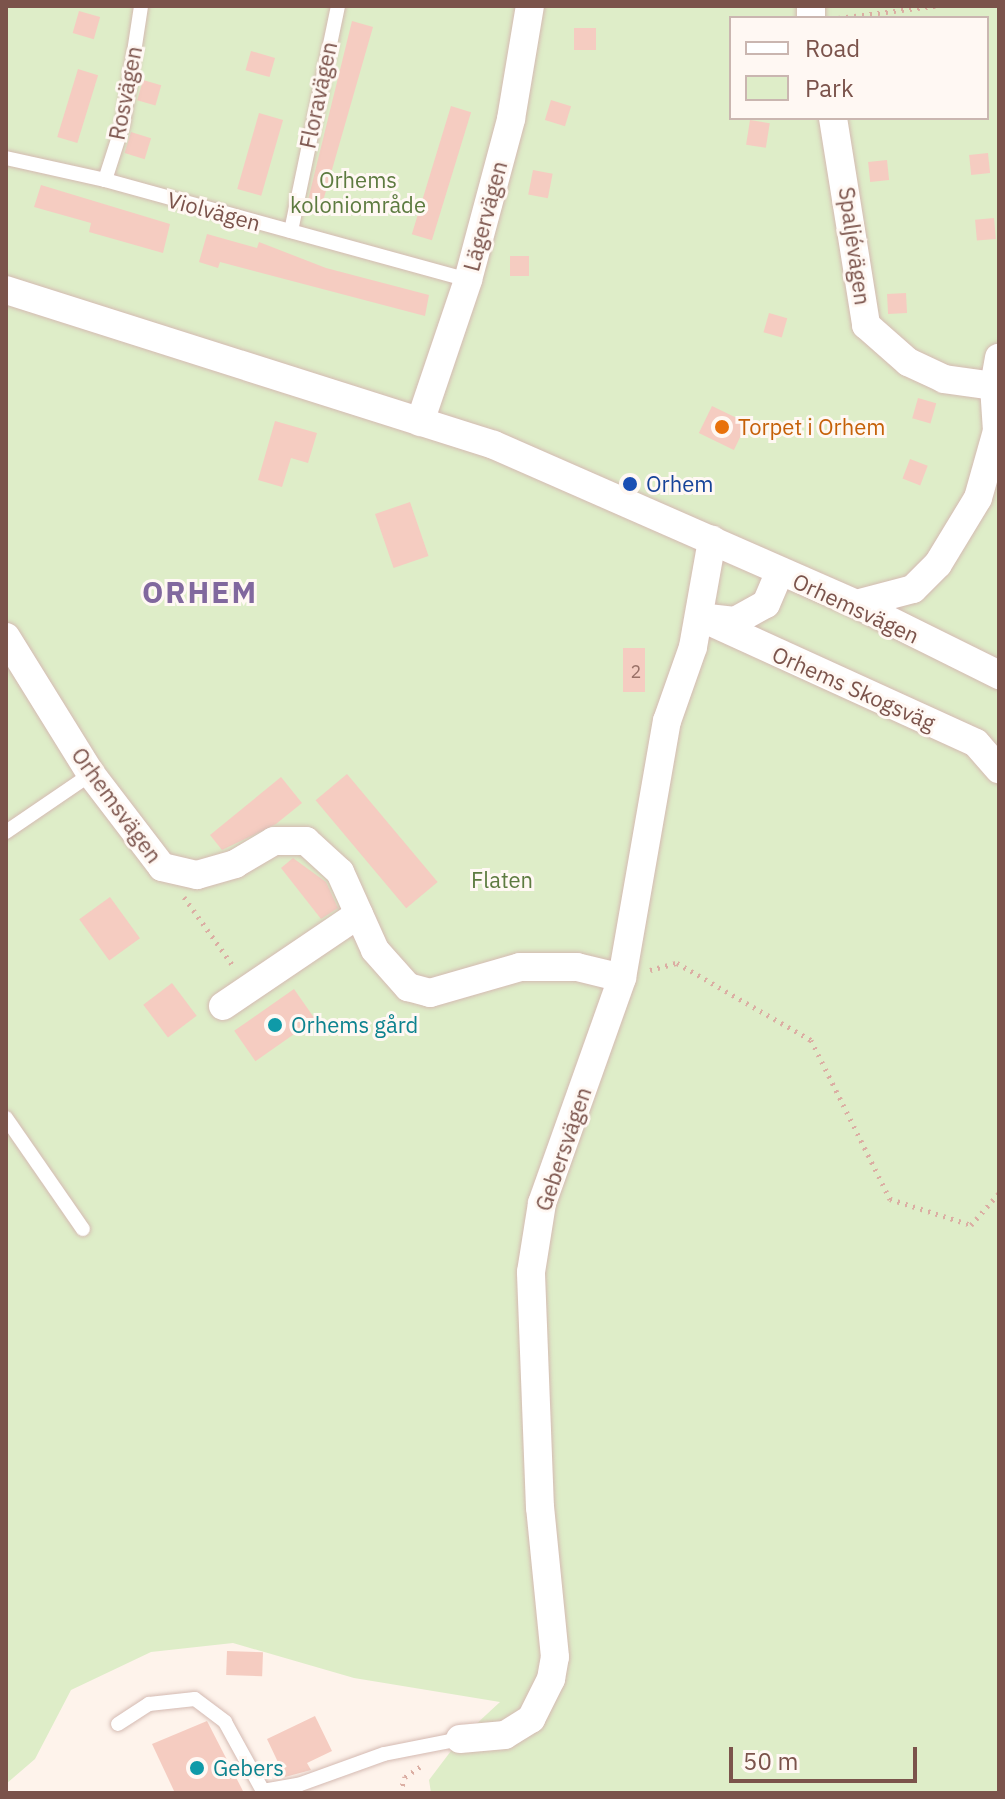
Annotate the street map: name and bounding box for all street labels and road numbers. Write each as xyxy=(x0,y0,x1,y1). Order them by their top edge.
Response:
street label: Floravägen xyxy=(294,39,342,151)
street label: Rosvägen xyxy=(103,44,147,142)
street label: Lägervägen xyxy=(458,158,512,274)
street label: Spaljévägen xyxy=(834,185,876,307)
street label: Violvägen xyxy=(165,186,263,236)
street label: Orhemsvägen xyxy=(789,567,923,649)
street label: Orhems Skogsväg xyxy=(768,640,940,736)
street label: Orhemsvägen xyxy=(66,742,168,868)
street label: Gebersvägen xyxy=(529,1084,597,1214)

